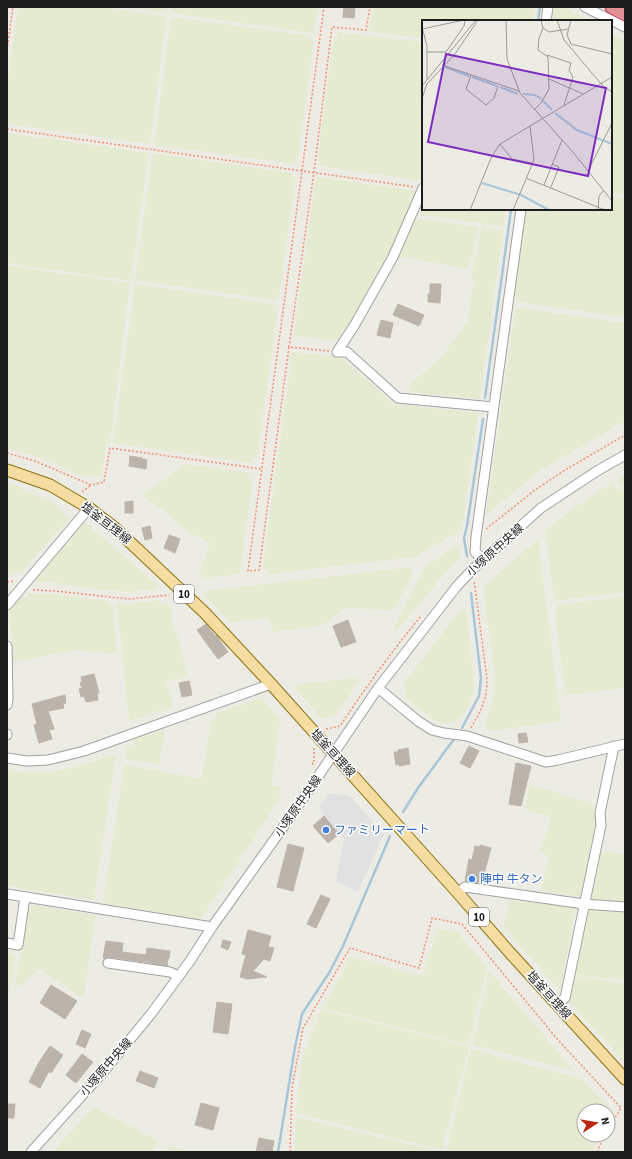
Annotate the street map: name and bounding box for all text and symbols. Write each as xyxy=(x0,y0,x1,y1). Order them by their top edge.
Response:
inset map xyxy=(422,20,612,210)
street label: 塩釜亘理線 xyxy=(77,498,135,549)
street label: 小塚原中央線 xyxy=(463,520,528,581)
road number: 10 xyxy=(174,585,194,603)
street label: 塩釜亘理線 xyxy=(306,725,359,781)
street label: 小塚原中央線 xyxy=(271,772,326,841)
place label: ファミリーマート xyxy=(334,822,430,839)
marker: ファミリーマート xyxy=(321,825,331,835)
place label: 陣中 牛タン xyxy=(480,871,542,888)
marker: 陣中 牛タン xyxy=(467,874,477,884)
road number: 10 xyxy=(469,908,489,926)
street label: 塩釜亘理線 xyxy=(522,967,575,1023)
street label: 小塚原中央線 xyxy=(76,1035,136,1100)
north arrow xyxy=(576,1103,616,1143)
text: N xyxy=(597,1116,613,1126)

